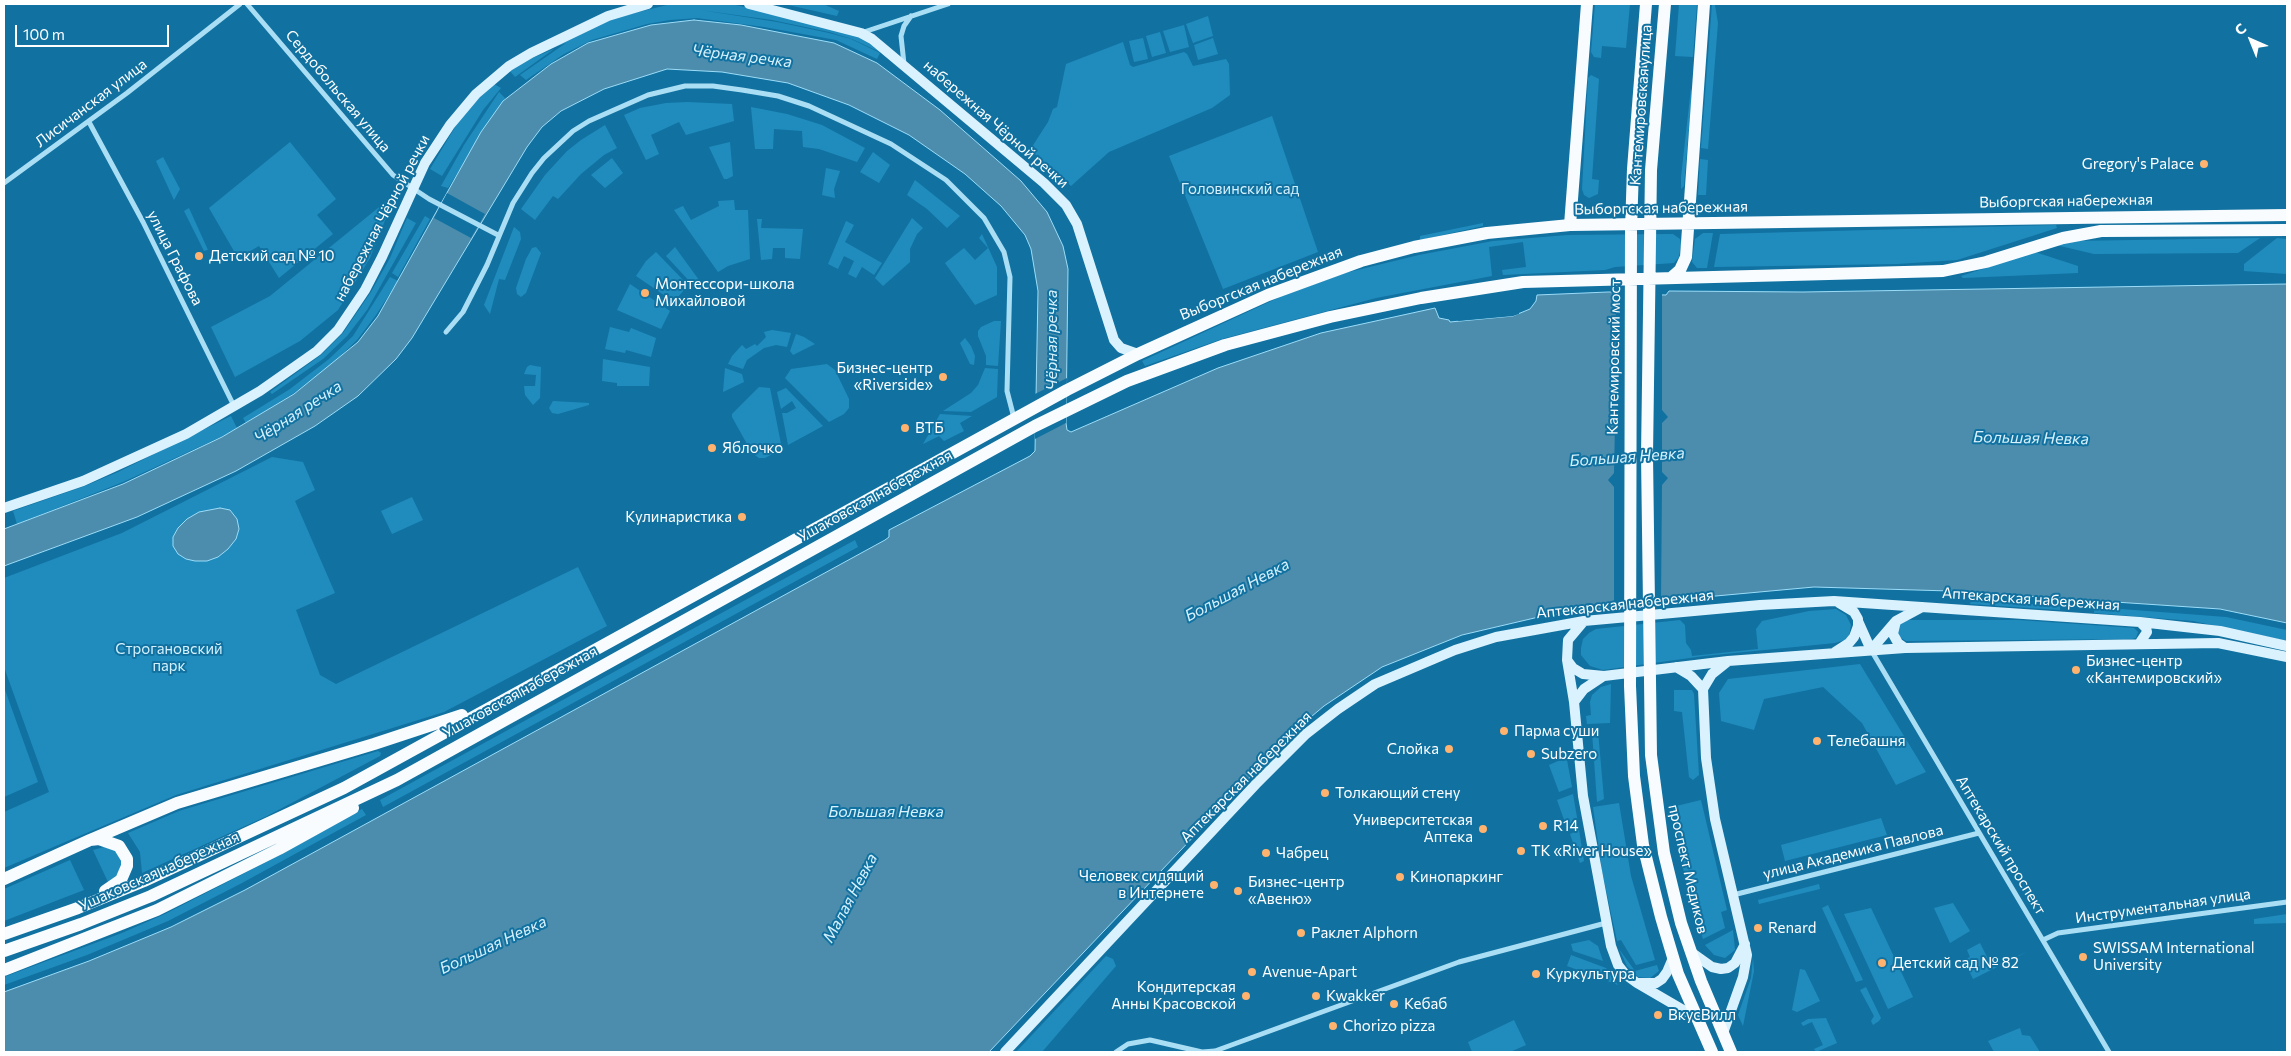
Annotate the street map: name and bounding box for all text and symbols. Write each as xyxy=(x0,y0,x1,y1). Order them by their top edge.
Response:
scale bar xyxy=(18,15,171,47)
north arrow xyxy=(2226,15,2276,65)
text: С xyxy=(2231,19,2250,38)
street label: Кантемировская улица xyxy=(1626,24,1656,186)
text: 100 m xyxy=(23,25,65,43)
street label: Сердобольская улица xyxy=(282,26,394,156)
water label: Чёрная речка xyxy=(691,40,793,72)
street label: Лисичанская улица xyxy=(32,55,150,151)
street label: набережная Чёрной речки xyxy=(920,56,1072,192)
street label: набережная Чёрной речки xyxy=(330,132,434,304)
place label: Gregory's Palace xyxy=(2082,155,2194,173)
marker: Gregory's Palace xyxy=(2198,158,2210,170)
park label: Головинский сад xyxy=(1181,180,1299,198)
street label: Выборгская набережная xyxy=(1979,190,2153,212)
street label: Выборгская набережная xyxy=(1574,197,1748,219)
street label: улица Графова xyxy=(143,207,207,309)
street label: Выборгская набережная xyxy=(1177,242,1345,324)
place label: Детский сад № 10 xyxy=(209,247,335,265)
marker: Детский сад № 10 xyxy=(193,250,205,262)
place label: Монтессори-школа Михайловой xyxy=(655,275,795,310)
street label: Кантемировский мост xyxy=(1604,279,1624,435)
marker: Монтессори-школа Михайловой xyxy=(639,287,651,299)
water label: Чёрная речка xyxy=(1042,290,1062,390)
place label: Бизнес-центр «Riverside» xyxy=(837,359,933,394)
marker: Бизнес-центр «Riverside» xyxy=(937,371,949,383)
water label: Чёрная речка xyxy=(251,377,345,447)
place label: ВТБ xyxy=(915,419,944,437)
marker: ВТБ xyxy=(899,422,911,434)
water label: Большая Невка xyxy=(1973,427,2089,449)
place label: Яблочко xyxy=(722,439,783,457)
marker: Яблочко xyxy=(706,442,718,454)
water label: Большая Невка xyxy=(1569,443,1685,471)
street label: Ушаковская набережная xyxy=(794,446,956,546)
place label: Кулинаристика xyxy=(625,508,732,526)
marker: Кулинаристика xyxy=(736,511,748,523)
water label: Большая Невка xyxy=(1181,554,1293,626)
street label: Аптекарская набережная xyxy=(1941,584,2121,614)
street label: Аптекарская набережная xyxy=(1535,586,1715,622)
park label: Строгановский парк xyxy=(115,640,223,675)
street label: Ушаковская набережная xyxy=(439,642,601,742)
place label: Бизнес-центр «Кантемировский» xyxy=(2086,652,2222,687)
marker: Бизнес-центр «Кантемировский» xyxy=(2070,664,2082,676)
street label: Аптекарская набережная xyxy=(1177,708,1315,846)
place label: Парма суши xyxy=(1514,722,1599,740)
marker: Парма суши xyxy=(1498,725,1510,737)
place label: Телебашня xyxy=(1827,732,1906,750)
marker: Телебашня xyxy=(1811,735,1823,747)
place label: Слойка xyxy=(1387,740,1439,758)
marker: Слойка xyxy=(1443,743,1455,755)
place label: Subzero xyxy=(1541,745,1597,763)
marker: Subzero xyxy=(1525,748,1537,760)
street label: Аптекарский проспект xyxy=(1952,772,2050,918)
place label: Толкающий стену xyxy=(1335,784,1460,802)
marker: Толкающий стену xyxy=(1319,787,1331,799)
water label: Большая Невка xyxy=(828,802,944,822)
street label: проспект Медиков xyxy=(1664,803,1712,935)
place label: Университетская Аптека xyxy=(1353,811,1473,846)
place label: R14 xyxy=(1553,817,1578,835)
marker: R14 xyxy=(1537,820,1549,832)
street label: улица Академика Павлова xyxy=(1761,821,1945,883)
marker: Университетская Аптека xyxy=(1477,823,1489,835)
street label: Ушаковская набережная xyxy=(76,827,242,915)
place label: ТК «River House» xyxy=(1531,842,1652,860)
place label: Чабрец xyxy=(1276,844,1328,862)
marker: ТК «River House» xyxy=(1515,845,1527,857)
marker: Чабрец xyxy=(1260,847,1272,859)
water label: Малая Невка xyxy=(818,850,882,946)
place label: Человек сидящий в Интернете xyxy=(1079,867,1204,902)
place label: Кинопаркинг xyxy=(1410,868,1503,886)
marker: Кинопаркинг xyxy=(1394,871,1406,883)
place label: Бизнес-центр «Авеню» xyxy=(1248,873,1344,908)
marker: Человек сидящий в Интернете xyxy=(1208,879,1220,891)
marker: Бизнес-центр «Авеню» xyxy=(1232,885,1244,897)
street label: Инструментальная улица xyxy=(2074,885,2252,927)
water label: Большая Невка xyxy=(437,912,549,978)
place label: Renard xyxy=(1768,919,1816,937)
marker: Renard xyxy=(1752,922,1764,934)
place label: Раклет Alphorn xyxy=(1311,924,1418,942)
marker: Раклет Alphorn xyxy=(1295,927,1307,939)
place label: SWISSAM International University xyxy=(2093,939,2255,974)
marker: SWISSAM International University xyxy=(2077,951,2089,963)
place label: Детский сад № 82 xyxy=(1892,954,2019,972)
marker: Детский сад № 82 xyxy=(1876,957,1888,969)
place label: Avenue-Apart xyxy=(1262,963,1357,981)
place label: Куркультура xyxy=(1546,965,1635,983)
marker: Avenue-Apart xyxy=(1246,966,1258,978)
marker: Куркультура xyxy=(1530,968,1542,980)
place label: Кондитерская Анны Красовской xyxy=(1111,978,1236,1013)
place label: Kwakker xyxy=(1326,987,1385,1005)
marker: Кондитерская Анны Красовской xyxy=(1240,990,1252,1002)
marker: Kwakker xyxy=(1310,990,1322,1002)
place label: Кебаб xyxy=(1404,995,1447,1013)
marker: Кебаб xyxy=(1388,998,1400,1010)
place label: ВкусВилл xyxy=(1668,1006,1736,1024)
marker: ВкусВилл xyxy=(1652,1009,1664,1021)
place label: Chorizo pizza xyxy=(1343,1017,1435,1035)
marker: Chorizo pizza xyxy=(1327,1020,1339,1032)

